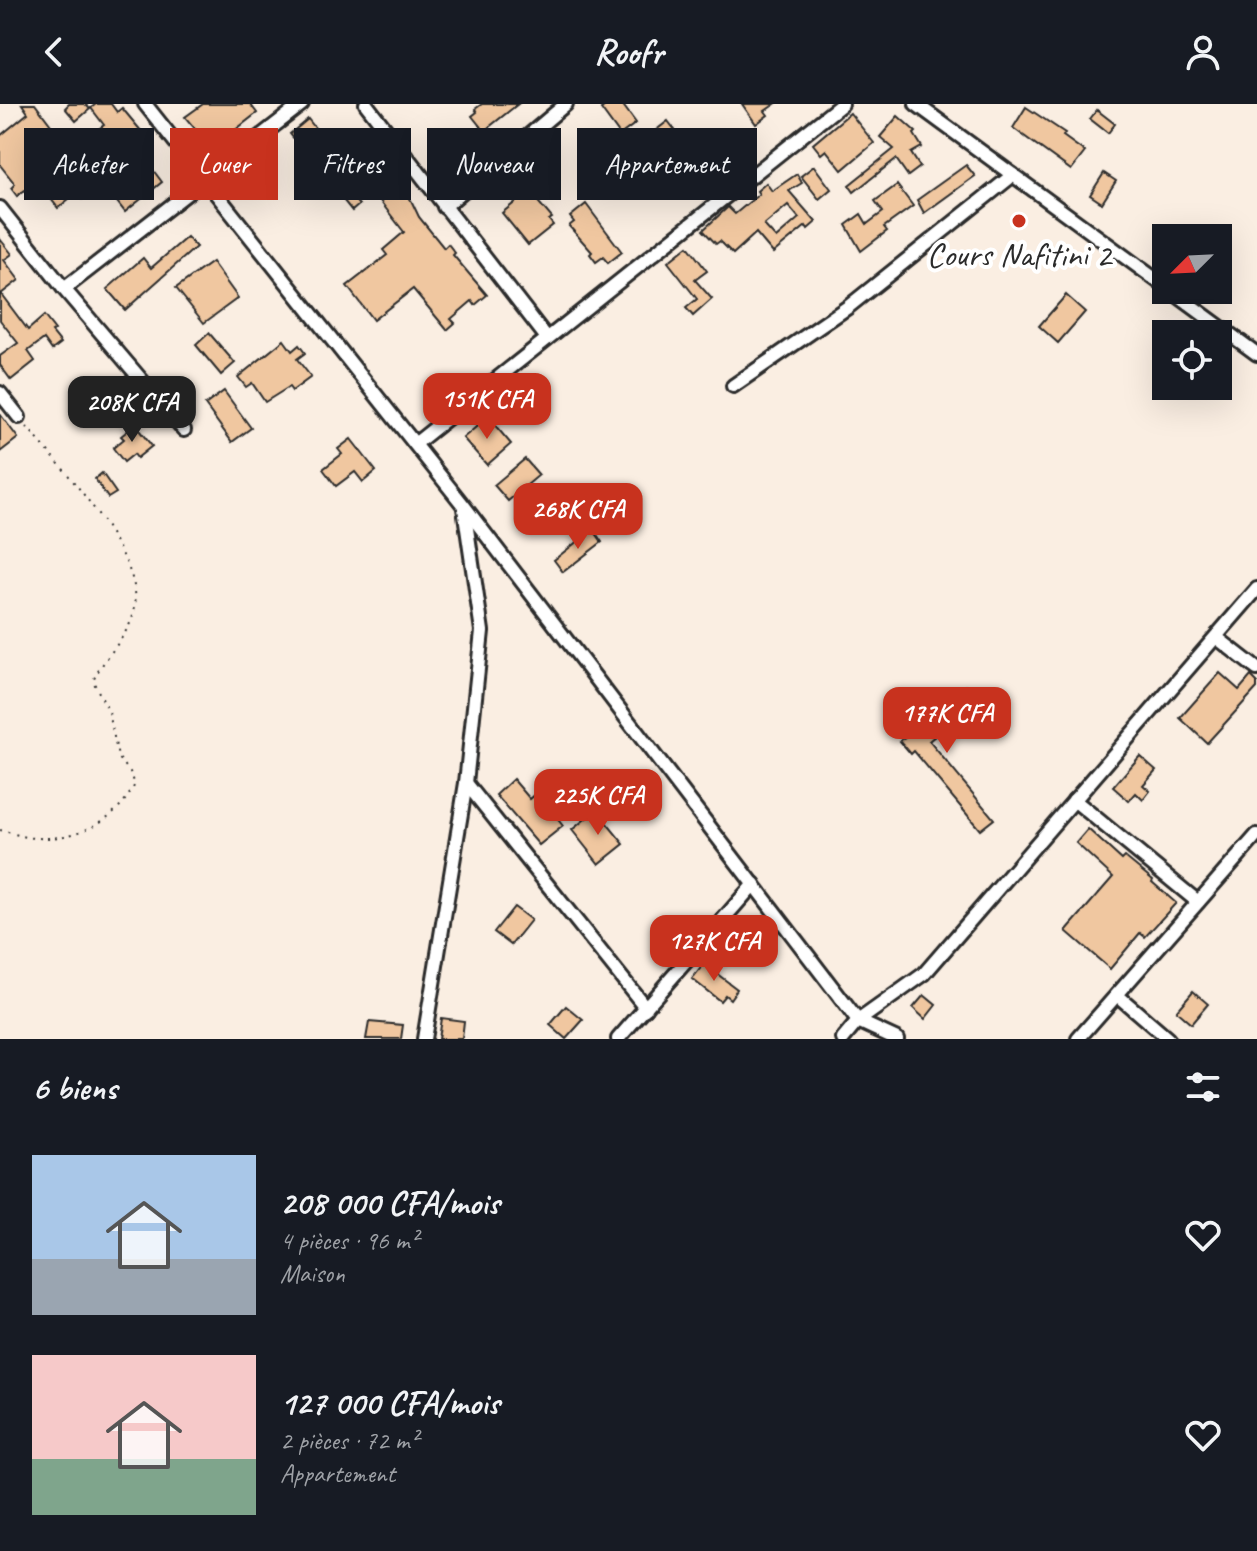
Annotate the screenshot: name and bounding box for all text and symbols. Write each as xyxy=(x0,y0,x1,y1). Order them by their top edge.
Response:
text: Roofr xyxy=(594,29,663,75)
icon: back xyxy=(32,30,76,74)
icon: person xyxy=(1181,30,1225,74)
chip: Acheter xyxy=(24,128,154,200)
chip: Louer xyxy=(170,128,278,200)
chip: Filtres xyxy=(294,128,411,200)
chip: Nouveau xyxy=(427,128,561,200)
chip: Appartement xyxy=(577,128,757,200)
marker: Cours Nafitini 2 xyxy=(1010,212,1028,230)
north arrow xyxy=(1152,224,1232,304)
map controls xyxy=(1152,224,1232,400)
place label: Cours Nafitini 2 xyxy=(927,233,1114,276)
button: locate xyxy=(1152,320,1232,400)
pin: 151K CFA xyxy=(404,373,570,441)
pin: 208K CFA xyxy=(49,376,215,444)
text: 151K CFA xyxy=(441,382,533,415)
text: 208K CFA xyxy=(86,385,178,418)
pin: 268K CFA xyxy=(495,483,661,551)
text: 268K CFA xyxy=(532,492,624,525)
pin: 177K CFA xyxy=(864,687,1030,755)
text: 177K CFA xyxy=(901,696,993,729)
pin: 225K CFA xyxy=(515,769,681,837)
text: 225K CFA xyxy=(552,778,644,811)
pin: 127K CFA xyxy=(631,915,797,983)
text: 127K CFA xyxy=(668,924,760,957)
icon: filters xyxy=(1181,1065,1225,1109)
text: 6 biens xyxy=(32,1066,117,1109)
text: 208 000 CFA/mois xyxy=(280,1181,499,1224)
icon: home xyxy=(96,1187,192,1283)
icon: heart xyxy=(1181,1213,1225,1257)
text: 4 pièces · 96 m² xyxy=(280,1224,418,1257)
text: Maison xyxy=(280,1257,345,1290)
text: 127 000 CFA/mois xyxy=(280,1381,499,1424)
icon: home xyxy=(96,1387,192,1483)
icon: heart xyxy=(1181,1413,1225,1457)
text: 2 pièces · 72 m² xyxy=(280,1424,418,1457)
text: Appartement xyxy=(280,1457,395,1490)

